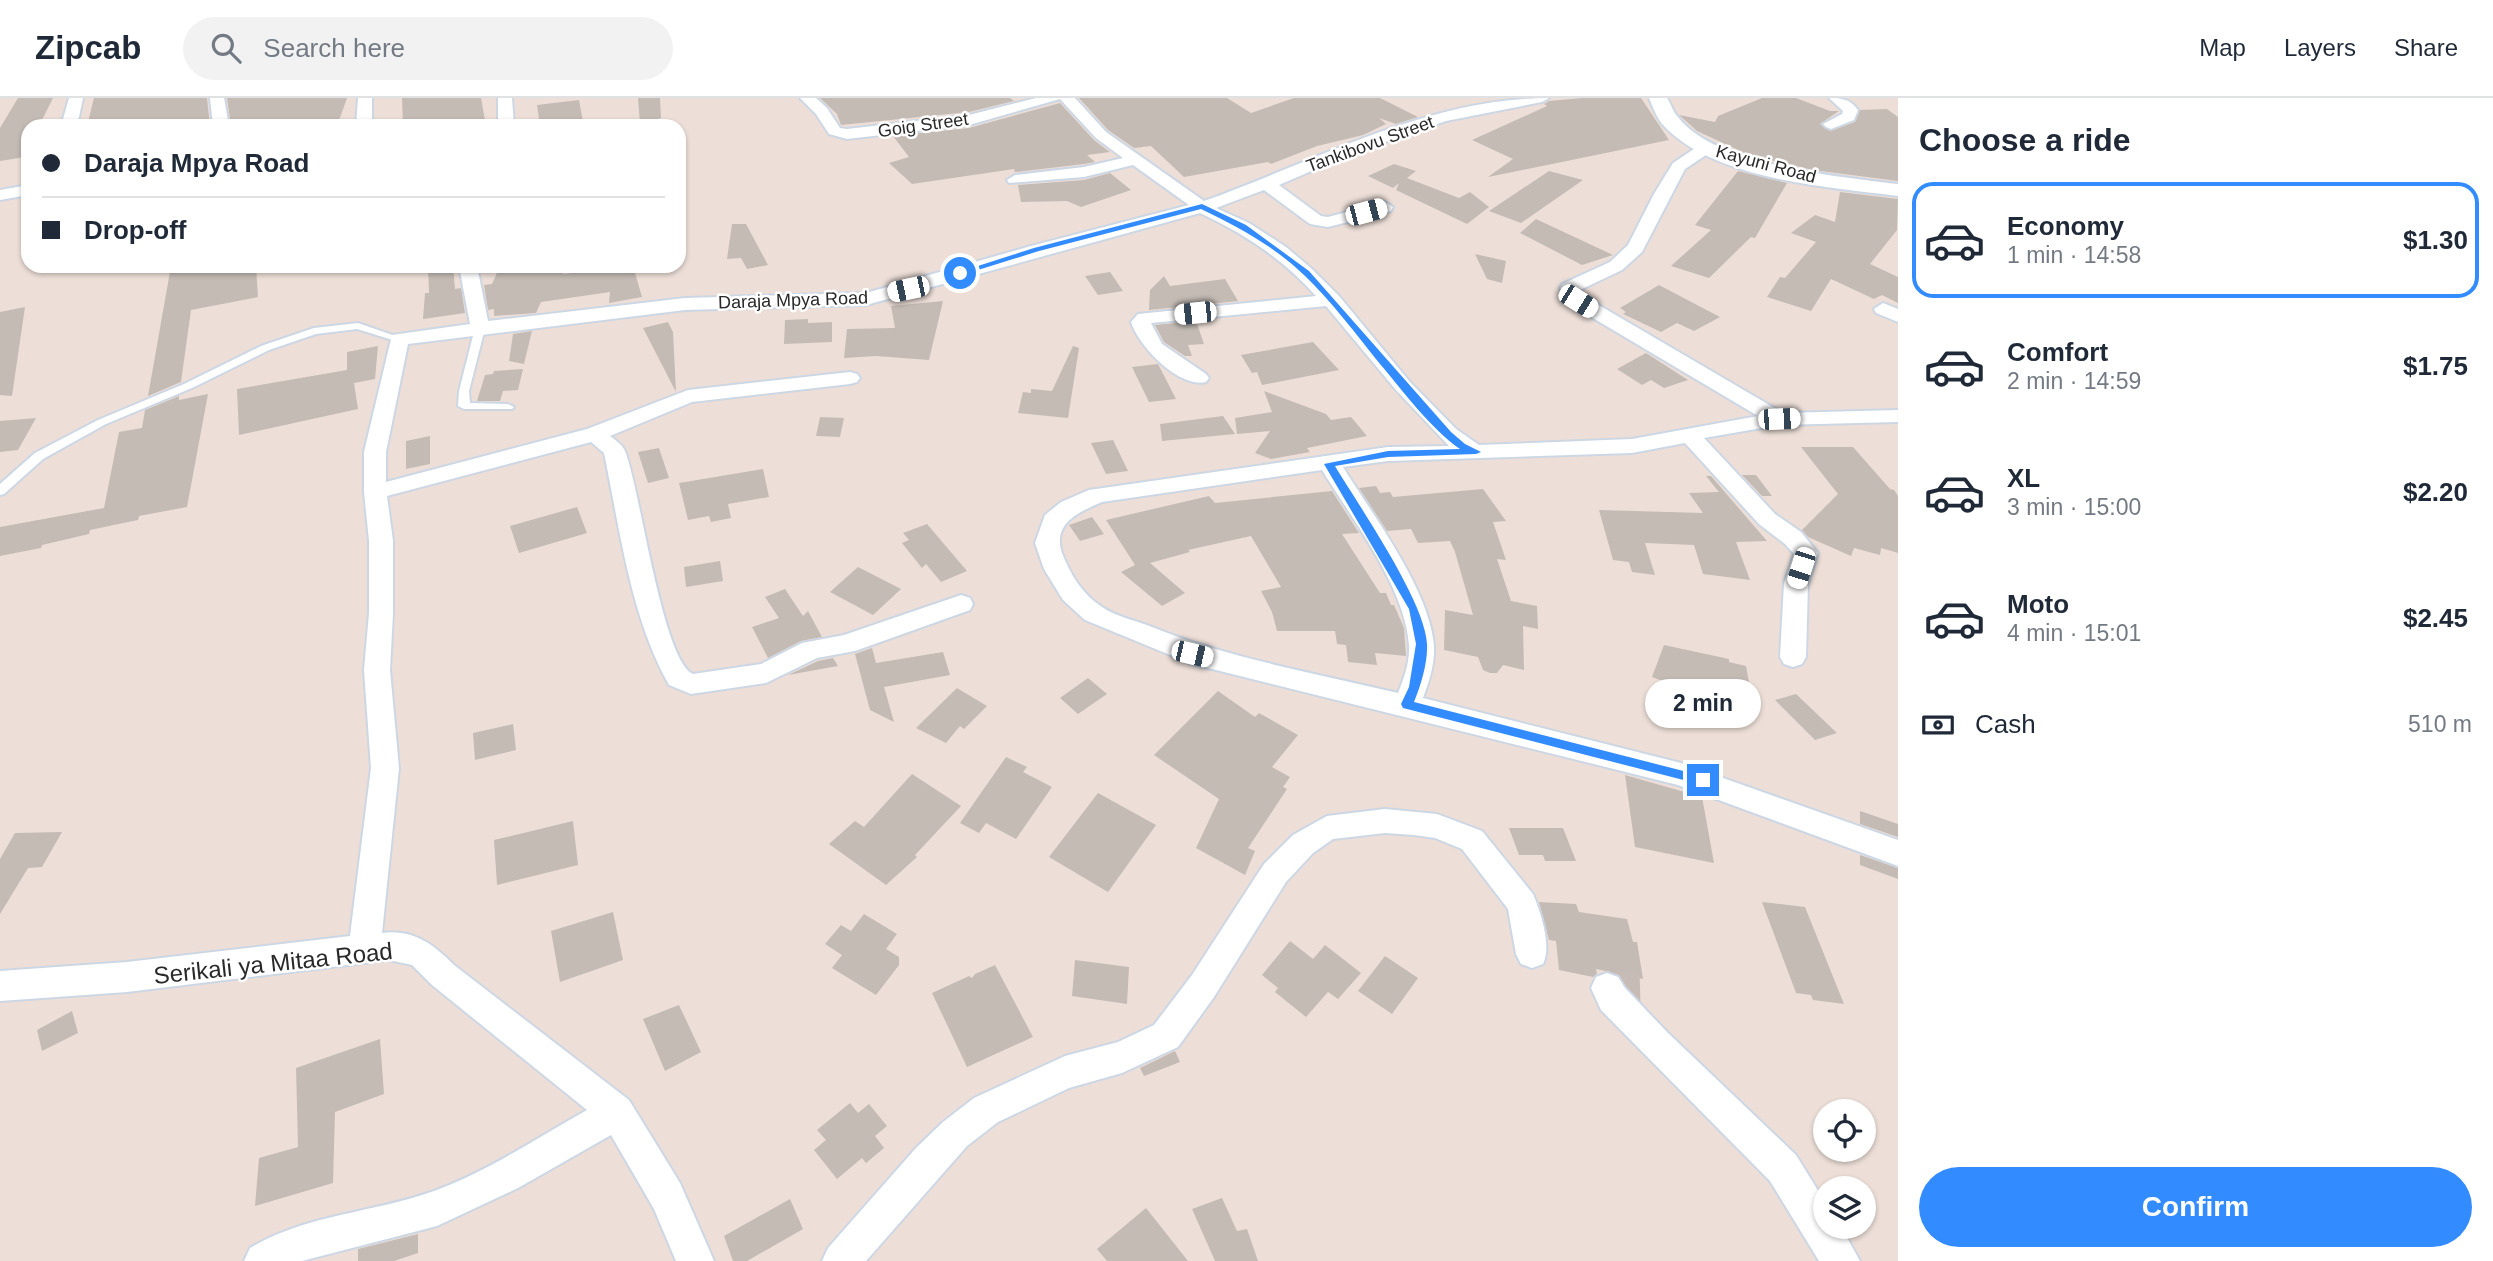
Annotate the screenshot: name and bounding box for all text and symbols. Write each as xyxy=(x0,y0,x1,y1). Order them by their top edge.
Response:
search box xyxy=(183,17,673,80)
text: Zipcab xyxy=(35,29,141,66)
icon: search xyxy=(207,29,245,67)
text: Search here xyxy=(263,33,405,63)
text: Map xyxy=(2199,34,2246,61)
text: Layers xyxy=(2284,34,2356,61)
text: Share xyxy=(2394,34,2458,61)
street label: Goig Street xyxy=(877,109,969,141)
street label: Tankibovu Street xyxy=(1304,112,1436,176)
text: Choose a ride xyxy=(1919,122,2131,158)
street label: Kayuni Road xyxy=(1714,141,1818,187)
text: Daraja Mpya Road xyxy=(84,148,309,178)
car xyxy=(1343,196,1390,228)
icon: car xyxy=(1923,209,1986,272)
text: Economy xyxy=(2007,211,2124,241)
text: Drop-off xyxy=(84,215,187,245)
text: $1.30 xyxy=(2403,225,2468,255)
text: 1 min · 14:58 xyxy=(2007,242,2141,268)
route start xyxy=(944,257,976,289)
car xyxy=(886,274,931,304)
car xyxy=(1555,281,1602,321)
street label: Daraja Mpya Road xyxy=(718,287,868,313)
car xyxy=(1174,300,1217,326)
icon: car xyxy=(1923,335,1986,398)
text: Comfort xyxy=(2007,337,2108,367)
text: $1.75 xyxy=(2403,351,2468,381)
text: 2 min · 14:59 xyxy=(2007,368,2141,394)
car xyxy=(1758,408,1801,430)
icon: car xyxy=(1923,461,1986,524)
text: XL xyxy=(2007,463,2040,493)
text: $2.20 xyxy=(2403,477,2468,507)
text: 3 min · 15:00 xyxy=(2007,494,2141,520)
car xyxy=(1785,545,1818,591)
icon: car xyxy=(1923,587,1986,650)
text: Moto xyxy=(2007,589,2069,619)
text: $2.45 xyxy=(2403,603,2468,633)
text: 4 min · 15:01 xyxy=(2007,620,2141,646)
car xyxy=(1170,639,1215,669)
callout: 2 min xyxy=(1645,678,1761,728)
text: 2 min xyxy=(1673,690,1733,716)
icon: cash xyxy=(1919,706,1957,744)
text: Cash xyxy=(1975,709,2036,739)
text: 510 m xyxy=(2408,711,2472,737)
route end xyxy=(1687,764,1719,796)
street label: Serikali ya Mitaa Road xyxy=(152,937,394,989)
map controls xyxy=(1813,1099,1876,1239)
button: locate xyxy=(1813,1099,1876,1162)
button: Confirm xyxy=(1919,1167,2472,1247)
button: layers xyxy=(1813,1176,1876,1239)

